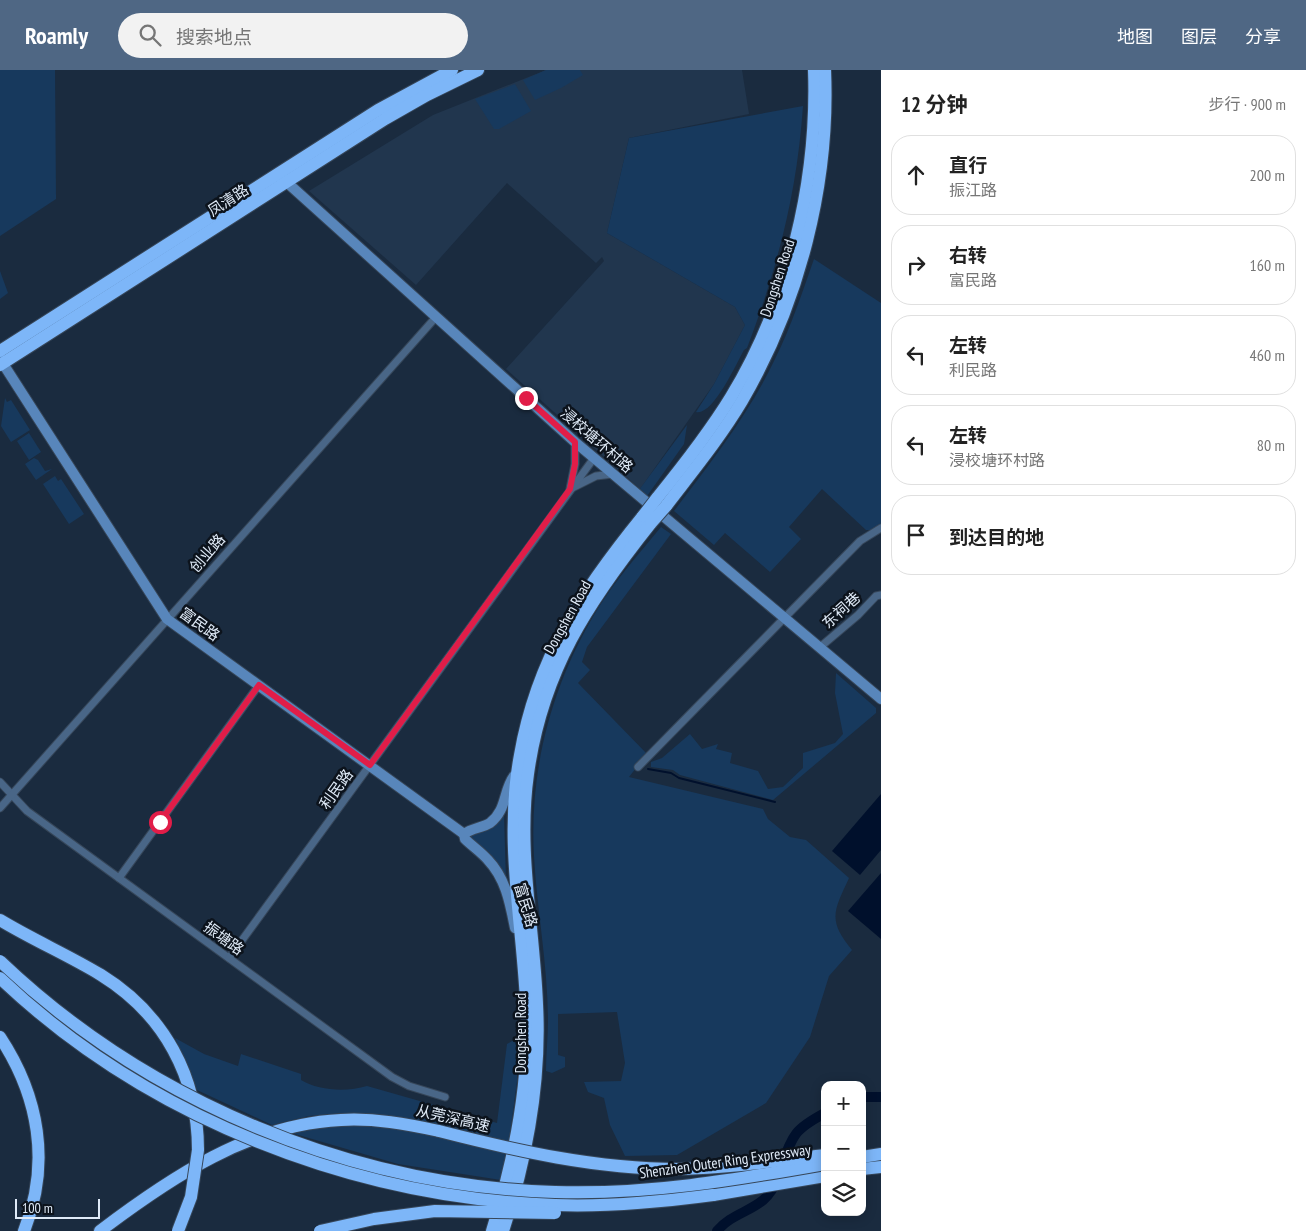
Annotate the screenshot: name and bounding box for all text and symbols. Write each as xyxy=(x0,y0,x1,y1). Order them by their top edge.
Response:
search box xyxy=(118,13,468,58)
text: Roamly xyxy=(25,20,88,51)
icon: search xyxy=(136,21,164,49)
text: 搜索地点 xyxy=(176,25,252,49)
text: 地图 xyxy=(1117,25,1153,48)
text: 图层 xyxy=(1181,25,1217,48)
text: 分享 xyxy=(1245,25,1281,48)
text: 12 分钟 xyxy=(901,91,967,118)
text: 步行 · 900 m xyxy=(1208,94,1286,114)
text: 直行 xyxy=(949,153,987,177)
icon: ahead xyxy=(902,161,930,189)
text: 200 m xyxy=(1250,165,1285,185)
street label: 凤清路 xyxy=(204,180,252,220)
text: 振江路 xyxy=(949,180,997,200)
street label: Dongshen Road xyxy=(756,237,798,319)
text: 右转 xyxy=(949,243,987,267)
icon: right xyxy=(902,251,930,279)
text: 160 m xyxy=(1250,255,1285,275)
text: 富民路 xyxy=(949,270,997,290)
text: 左转 xyxy=(949,333,987,357)
icon: left xyxy=(902,341,930,369)
text: 460 m xyxy=(1250,345,1285,365)
text: 利民路 xyxy=(949,360,997,380)
route end xyxy=(515,387,538,410)
street label: 浸校塘环村路 xyxy=(557,403,637,477)
text: 左转 xyxy=(949,423,987,447)
icon: left xyxy=(902,431,930,459)
text: 80 m xyxy=(1257,435,1285,455)
text: 浸校塘环村路 xyxy=(949,450,1045,470)
icon: arrive xyxy=(902,521,930,549)
text: 到达目的地 xyxy=(949,525,1044,549)
street label: 创业路 xyxy=(185,530,229,576)
street label: Dongshen Road xyxy=(539,577,595,657)
street label: 东祠巷 xyxy=(818,588,864,632)
street label: 富民路 xyxy=(176,603,224,645)
street label: 利民路 xyxy=(315,765,357,813)
route start xyxy=(149,811,172,834)
street label: 富民路 xyxy=(510,881,542,929)
street label: 振塘路 xyxy=(200,917,248,959)
street label: Dongshen Road xyxy=(511,993,530,1073)
map controls xyxy=(821,1081,866,1216)
button: + xyxy=(821,1081,866,1126)
street label: 从莞深高速 xyxy=(414,1100,492,1136)
button: − xyxy=(821,1126,866,1171)
street label: Shenzhen Outer Ring Expressway xyxy=(638,1140,812,1182)
button: layers xyxy=(821,1171,866,1216)
scale bar xyxy=(15,1196,100,1219)
text: 100 m xyxy=(22,1199,53,1217)

